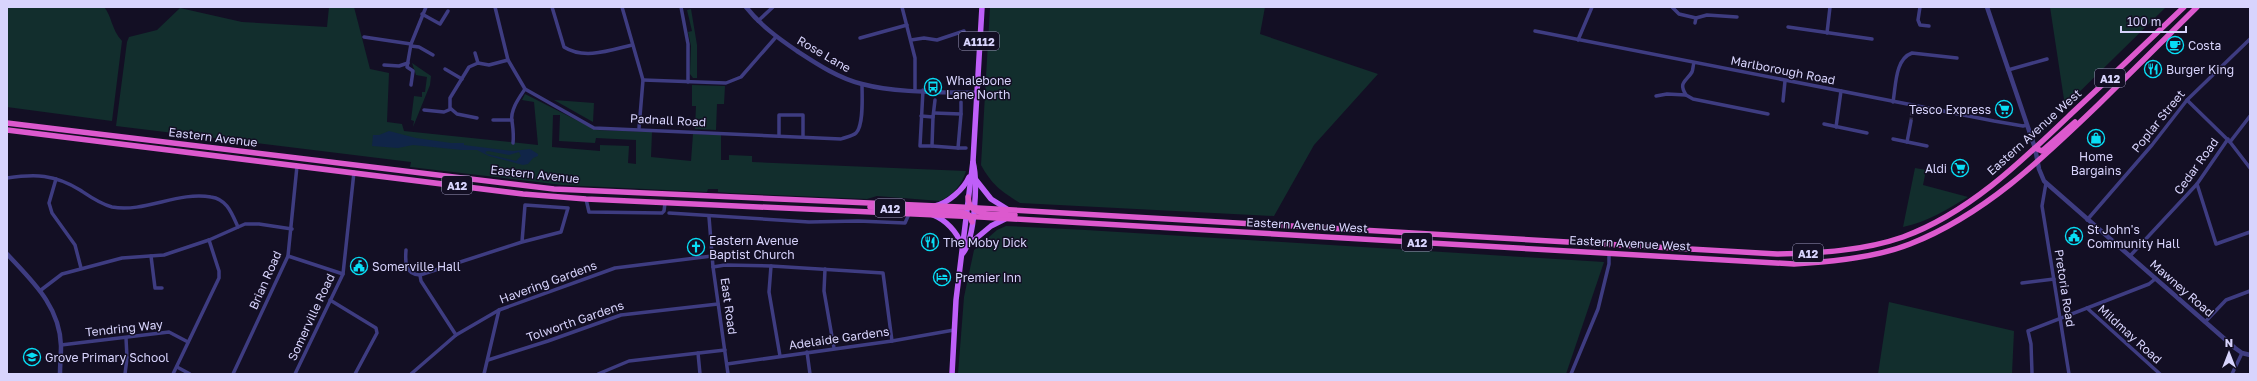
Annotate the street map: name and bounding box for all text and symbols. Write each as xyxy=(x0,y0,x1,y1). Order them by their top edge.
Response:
scale bar xyxy=(2121,8,2186,34)
text: 100 m xyxy=(2127,14,2161,29)
road number: A1112 xyxy=(959,32,999,50)
street label: Rose Lane xyxy=(794,33,854,75)
cafe icon: Costa xyxy=(2165,35,2185,55)
place label: Costa xyxy=(2188,38,2221,53)
street label: Marlborough Road xyxy=(1729,52,1837,88)
restaurant icon: Burger King xyxy=(2143,59,2163,79)
place label: Burger King xyxy=(2166,62,2234,77)
road number: A12 xyxy=(2095,69,2125,87)
place label: Whalebone Lane North xyxy=(946,73,1011,102)
bus stop icon: Whalebone Lane North xyxy=(923,77,943,97)
street label: Eastern Avenue West xyxy=(1984,86,2084,178)
street label: Poplar Street xyxy=(2128,87,2188,155)
supermarket icon: Tesco Express xyxy=(1994,99,2014,119)
place label: Tesco Express xyxy=(1909,102,1991,117)
street label: Padnall Road xyxy=(630,111,706,129)
street label: Eastern Avenue xyxy=(168,124,258,150)
shop icon: Home Bargains xyxy=(2086,128,2106,148)
street label: Cedar Road xyxy=(2170,135,2222,197)
place label: Home Bargains xyxy=(2071,149,2121,178)
supermarket icon: Aldi xyxy=(1950,158,1970,178)
place label: Aldi xyxy=(1925,161,1947,176)
street label: Eastern Avenue xyxy=(490,162,580,186)
road number: A12 xyxy=(442,176,472,194)
road number: A12 xyxy=(875,199,905,217)
street label: Eastern Avenue West xyxy=(1246,214,1368,236)
place label: St John's Community Hall xyxy=(2087,222,2180,251)
public building icon: St John's Community Hall xyxy=(2064,226,2084,246)
restaurant icon: The Moby Dick xyxy=(920,232,940,252)
street label: Eastern Avenue West xyxy=(1569,232,1691,254)
place label: Eastern Avenue Baptist Church xyxy=(709,233,799,262)
road number: A12 xyxy=(1402,233,1432,251)
place label: The Moby Dick xyxy=(943,235,1027,250)
church icon: Eastern Avenue Baptist Church xyxy=(686,237,706,257)
road number: A12 xyxy=(1793,244,1823,262)
street label: Brian Road xyxy=(245,248,285,312)
street label: Pretoria Road xyxy=(2051,248,2079,328)
public building icon: Somerville Hall xyxy=(349,256,369,276)
street label: Mawney Road xyxy=(2147,256,2217,320)
street label: Havering Gardens xyxy=(497,257,599,307)
place label: Somerville Hall xyxy=(372,259,461,274)
hotel icon: Premier Inn xyxy=(932,267,952,287)
place label: Premier Inn xyxy=(955,270,1021,285)
street label: Somerville Road xyxy=(284,271,338,363)
street label: East Road xyxy=(718,276,740,336)
street label: Tolworth Gardens xyxy=(524,297,626,345)
street label: Mildmay Road xyxy=(2095,301,2165,367)
street label: Tendring Way xyxy=(84,316,164,340)
street label: Adelaide Gardens xyxy=(788,324,890,352)
north arrow xyxy=(2209,333,2249,373)
text: N xyxy=(2225,336,2233,349)
school or university icon: Grove Primary School xyxy=(22,347,42,367)
place label: Grove Primary School xyxy=(45,350,169,365)

